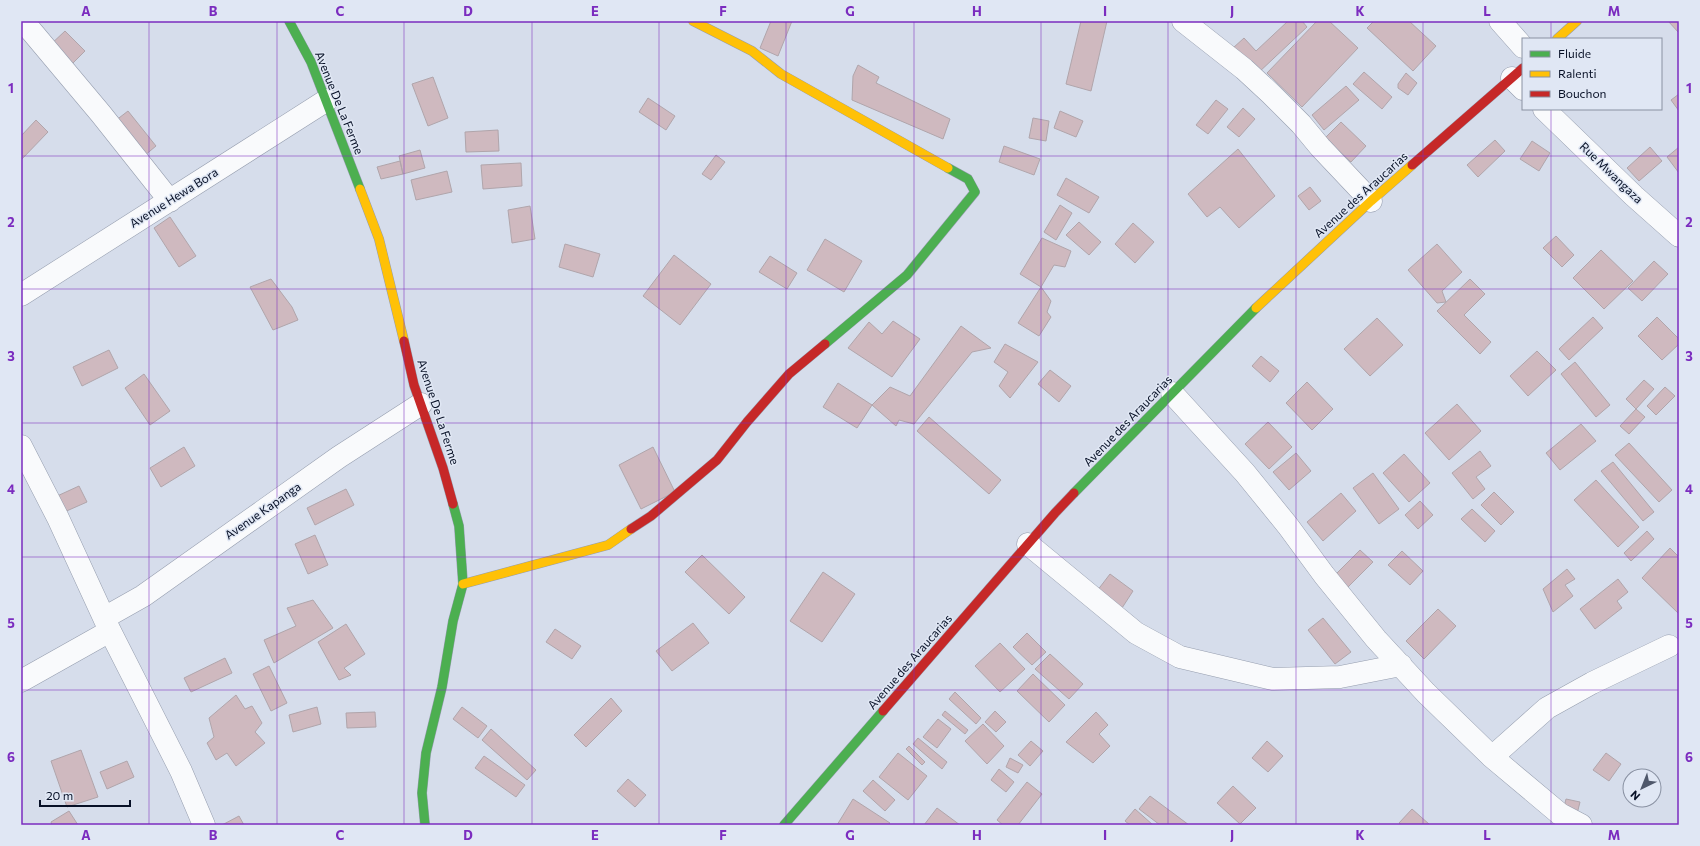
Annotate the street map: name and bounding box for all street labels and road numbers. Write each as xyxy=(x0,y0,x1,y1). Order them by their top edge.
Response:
street label: Avenue De La Ferme xyxy=(313,49,367,156)
street label: Rue Mwangaza xyxy=(1577,139,1646,206)
street label: Avenue des Araucarias xyxy=(1311,149,1410,240)
street label: Avenue Hewa Bora xyxy=(127,164,220,230)
street label: Avenue De La Ferme xyxy=(415,357,463,466)
street label: Avenue des Araucarias xyxy=(1080,372,1174,469)
street label: Avenue Kapanga xyxy=(222,479,303,542)
street label: Avenue des Araucarias xyxy=(864,611,954,712)

